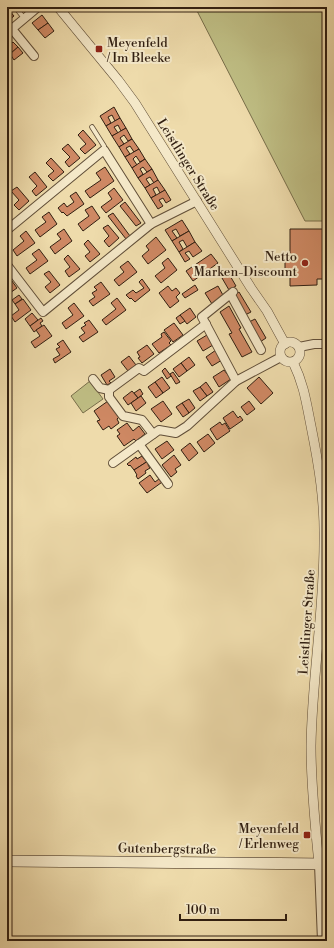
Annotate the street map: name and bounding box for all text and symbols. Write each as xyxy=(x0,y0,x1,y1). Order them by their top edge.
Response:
place label: Meyenfeld / Im Bleeke xyxy=(106,35,171,66)
marker: Meyenfeld / Im Bleeke xyxy=(94,44,104,54)
street label: Leistlinger Straße xyxy=(153,116,223,214)
place label: Netto Marken-Discount xyxy=(194,249,297,280)
marker: Netto Marken-Discount xyxy=(300,258,310,268)
street label: Leistlinger Straße xyxy=(295,569,319,675)
place label: Meyenfeld / Erlenweg xyxy=(238,821,300,852)
marker: Meyenfeld / Erlenweg xyxy=(302,830,312,840)
street label: Gutenbergstraße xyxy=(118,840,217,858)
scale bar xyxy=(180,896,286,922)
text: 100 m xyxy=(186,903,220,918)

